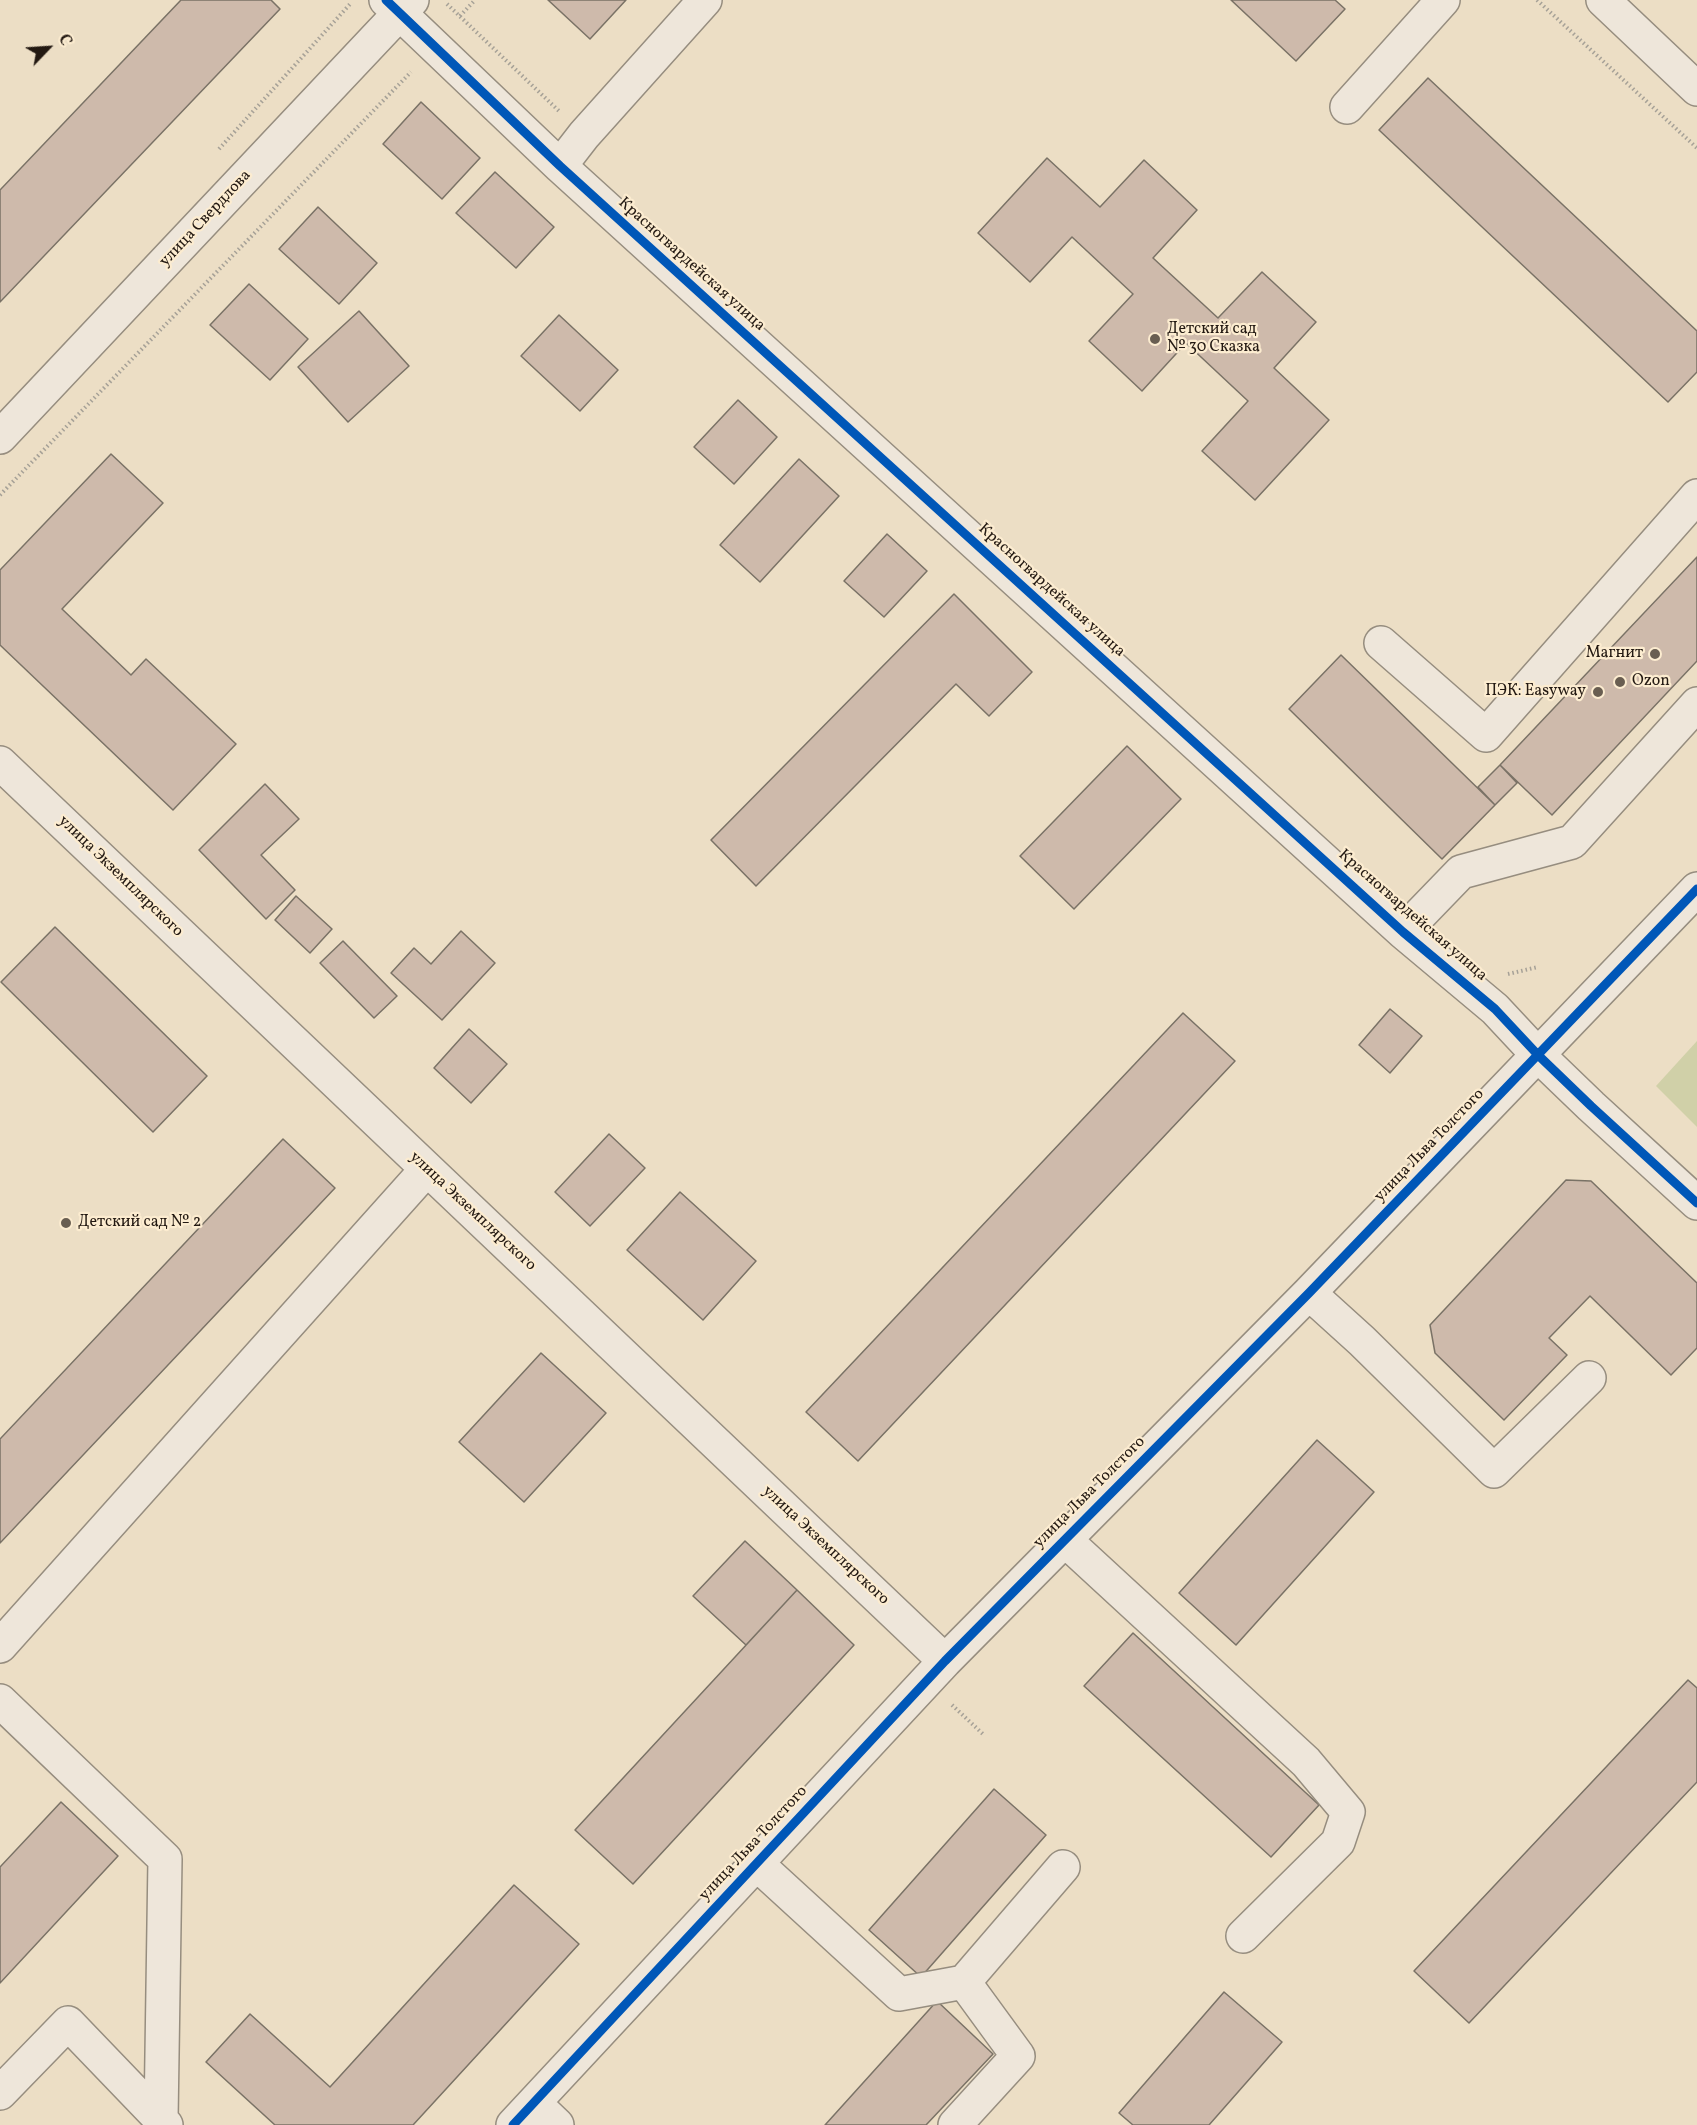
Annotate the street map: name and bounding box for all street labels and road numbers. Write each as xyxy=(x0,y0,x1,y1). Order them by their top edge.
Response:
street label: улица Свердлова xyxy=(156,167,256,271)
street label: Красногвардейская улица xyxy=(614,194,768,336)
street label: Красногвардейская улица xyxy=(974,520,1128,662)
street label: улица Экземплярского xyxy=(53,812,187,942)
street label: Красногвардейская улица xyxy=(1334,846,1490,986)
street label: улица Льва Толстого xyxy=(1371,1085,1489,1207)
street label: улица Экземплярского xyxy=(405,1148,539,1276)
street label: улица Льва Толстого xyxy=(1030,1433,1150,1553)
street label: улица Экземплярского xyxy=(758,1482,892,1610)
street label: улица Льва Толстого xyxy=(696,1783,812,1905)

